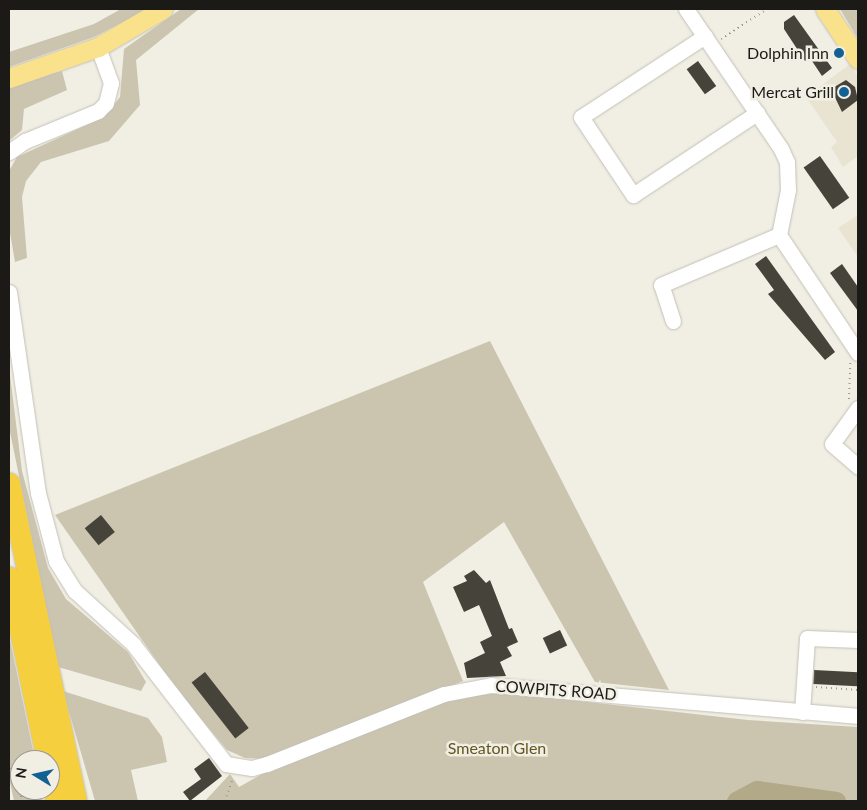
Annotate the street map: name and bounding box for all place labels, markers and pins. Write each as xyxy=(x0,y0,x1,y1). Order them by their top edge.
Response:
place label: Dolphin Inn xyxy=(747,43,829,63)
marker: Dolphin Inn xyxy=(833,47,845,59)
place label: Mercat Grill xyxy=(751,82,834,102)
marker: Mercat Grill xyxy=(838,86,850,98)

